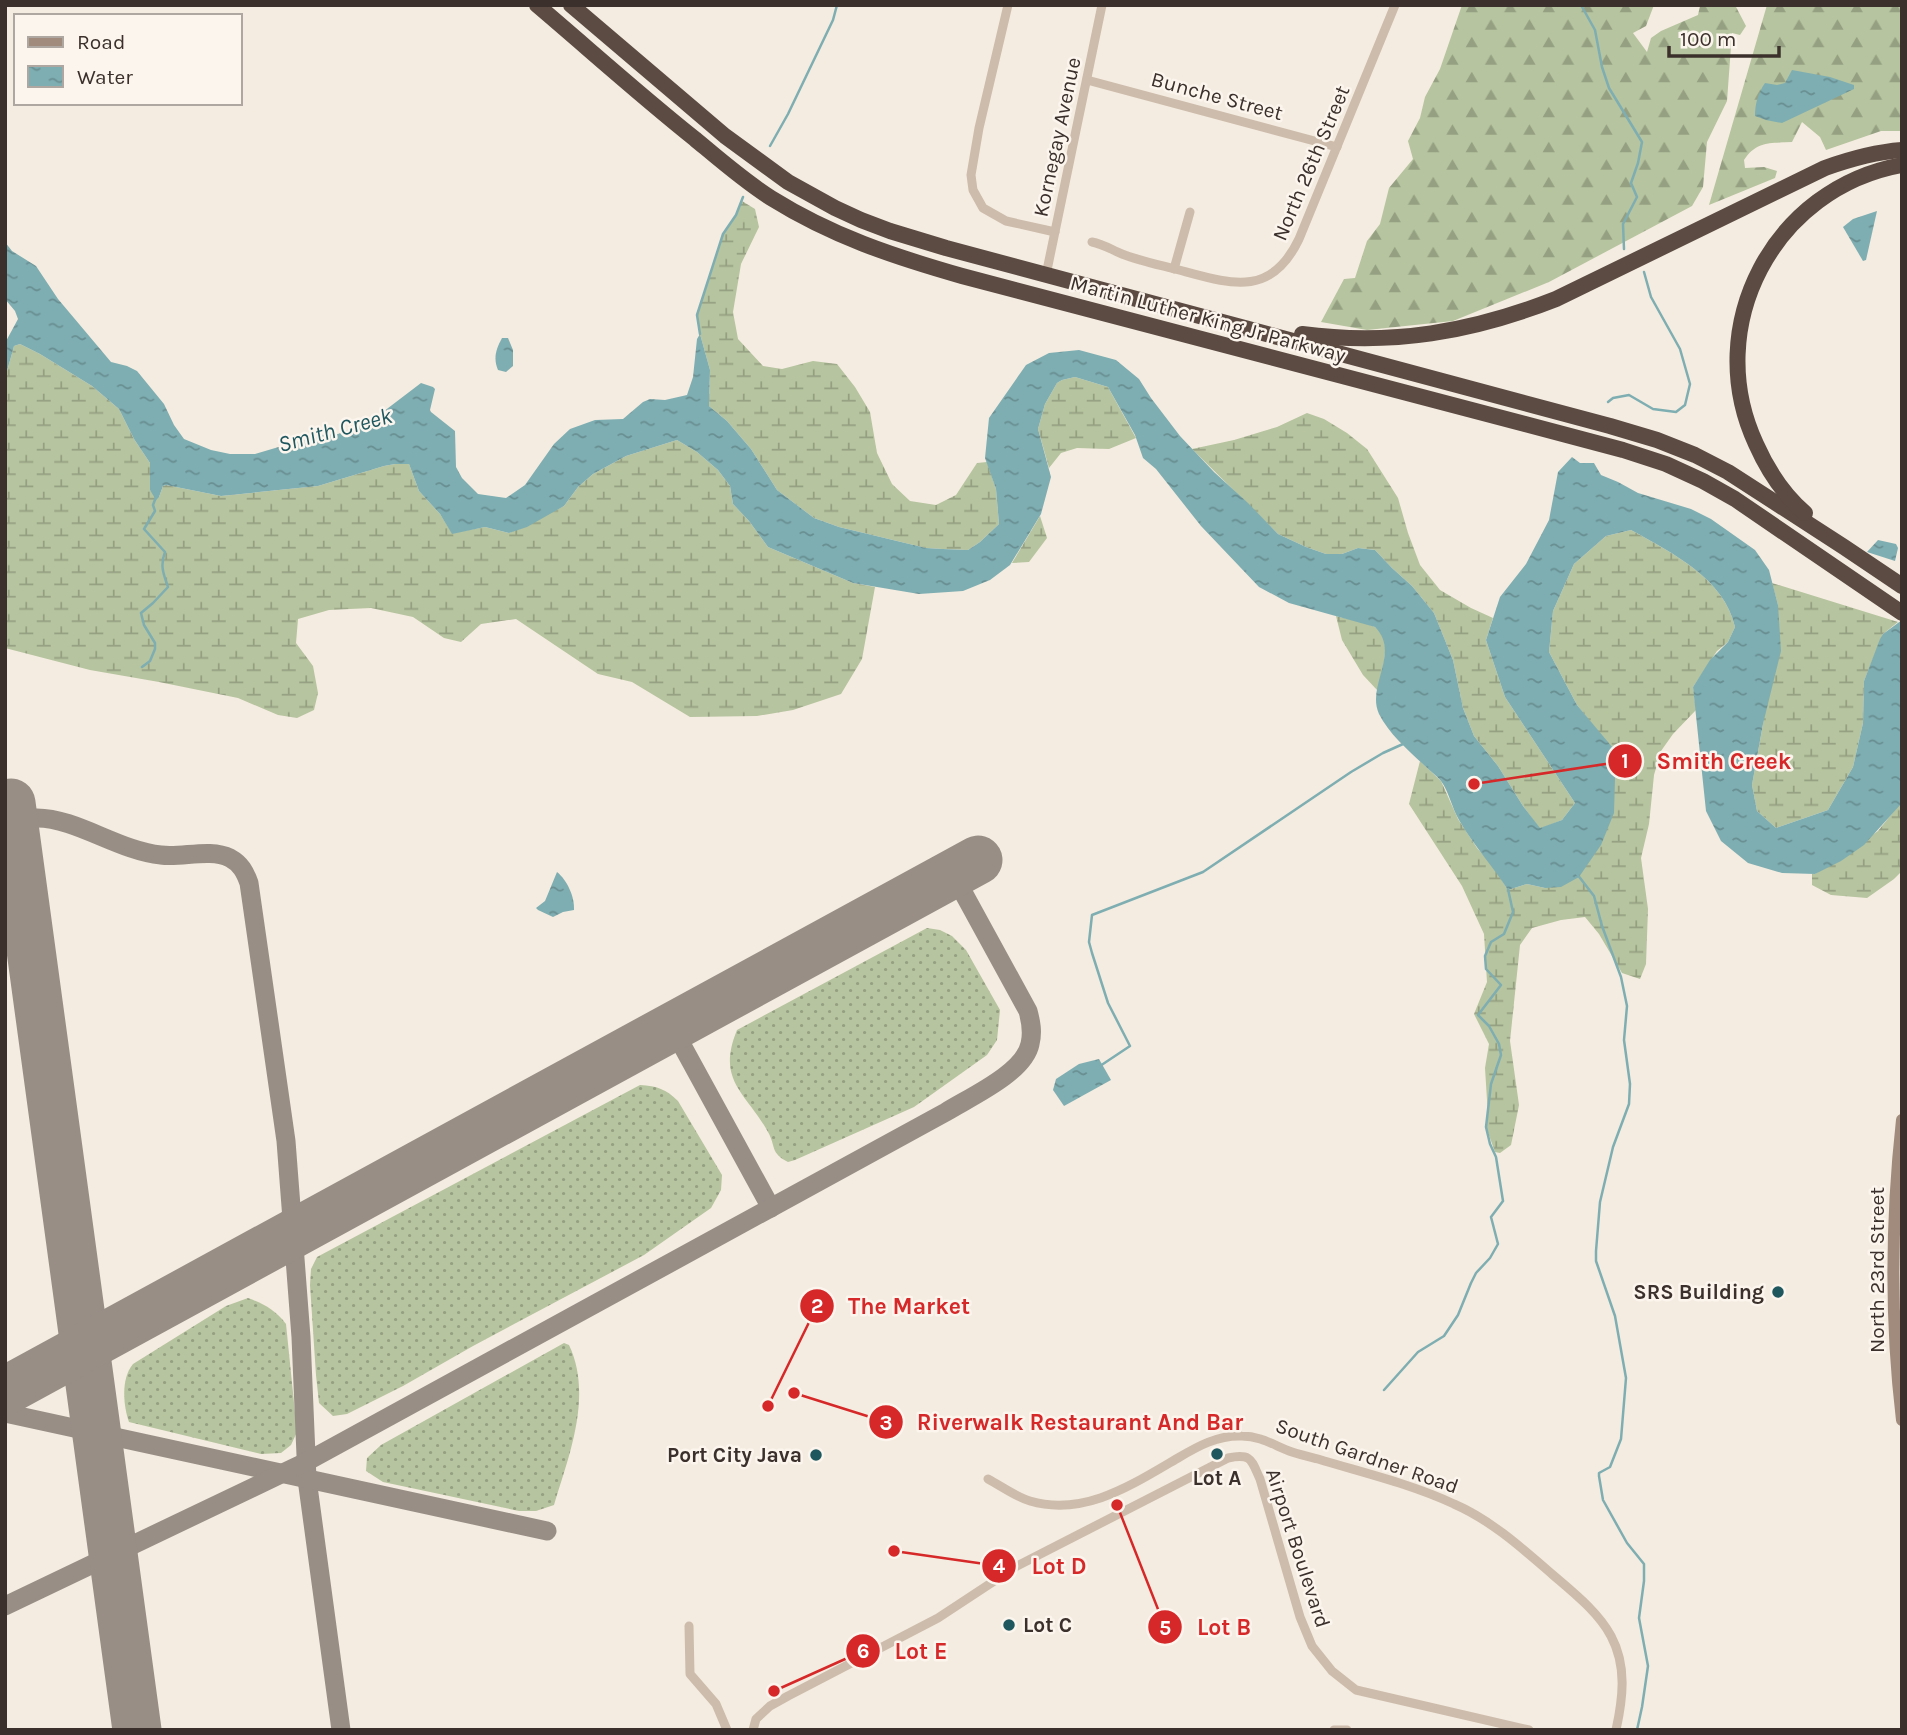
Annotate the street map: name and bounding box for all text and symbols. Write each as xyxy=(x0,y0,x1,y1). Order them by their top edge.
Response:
legend xyxy=(14,14,242,105)
scale bar xyxy=(1669,14,1779,58)
text: 100 m xyxy=(1680,27,1737,51)
text: Road xyxy=(77,30,125,54)
street label: Kornegay Avenue xyxy=(1028,55,1086,219)
text: Water xyxy=(77,65,133,89)
street label: Bunche Street xyxy=(1149,67,1286,125)
street label: North 26th Street xyxy=(1267,82,1355,244)
street label: Martin Luther King Jr Parkway xyxy=(1068,271,1348,367)
water label: Smith Creek xyxy=(275,402,395,458)
callout: Smith Creek xyxy=(1608,739,1806,783)
text: Smith Creek xyxy=(1657,748,1792,775)
text: 1 xyxy=(1621,749,1629,773)
street label: North 23rd Street xyxy=(1865,1187,1889,1353)
place label: SRS Building xyxy=(1633,1280,1764,1304)
callout: The Market xyxy=(799,1284,984,1328)
marker: SRS Building xyxy=(1770,1284,1786,1300)
text: The Market xyxy=(848,1293,970,1320)
text: 2 xyxy=(811,1294,823,1318)
callout: Riverwalk Restaurant And Bar xyxy=(868,1400,1258,1444)
text: Riverwalk Restaurant And Bar xyxy=(917,1409,1243,1436)
text: 3 xyxy=(879,1411,893,1435)
street label: South Gardner Road xyxy=(1272,1413,1462,1499)
place label: Port City Java xyxy=(667,1443,802,1467)
marker: Lot A xyxy=(1209,1446,1225,1462)
marker: Port City Java xyxy=(808,1447,824,1463)
street label: Airport Boulevard xyxy=(1261,1465,1335,1631)
place label: Lot A xyxy=(1193,1466,1242,1490)
callout: Lot D xyxy=(982,1544,1100,1588)
text: Lot D xyxy=(1031,1553,1087,1580)
text: 4 xyxy=(993,1554,1006,1578)
callout: Lot B xyxy=(1148,1605,1265,1649)
place label: Lot C xyxy=(1023,1613,1072,1637)
text: Lot B xyxy=(1197,1614,1251,1641)
text: 5 xyxy=(1159,1616,1171,1640)
marker: Lot C xyxy=(1001,1617,1017,1633)
callout: Lot E xyxy=(846,1629,962,1673)
text: Lot E xyxy=(895,1638,947,1665)
text: 6 xyxy=(857,1639,869,1663)

